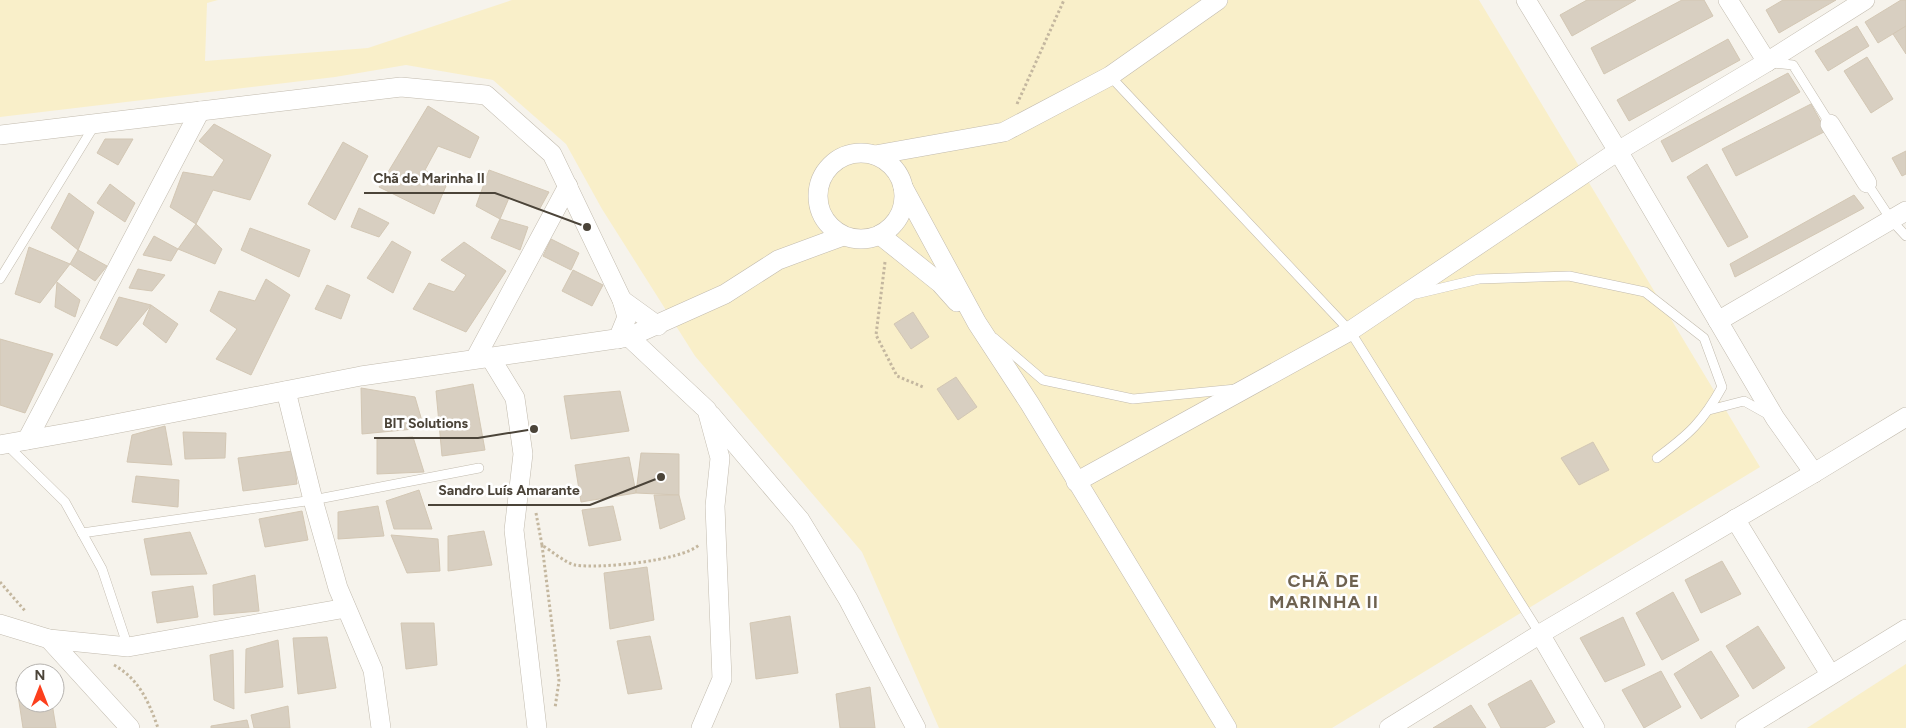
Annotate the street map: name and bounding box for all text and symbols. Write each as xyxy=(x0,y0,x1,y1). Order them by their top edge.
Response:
callout: Chã de Marinha II xyxy=(364,164,495,193)
text: Chã de Marinha II xyxy=(373,170,485,187)
callout: BIT Solutions xyxy=(374,409,478,438)
text: BIT Solutions xyxy=(384,415,469,432)
callout: Sandro Luís Amarante xyxy=(428,476,590,505)
text: Sandro Luís Amarante xyxy=(438,482,580,499)
district label: CHÃ DE MARINHA II xyxy=(1269,570,1379,613)
north arrow xyxy=(15,663,65,713)
text: N xyxy=(35,667,45,684)

